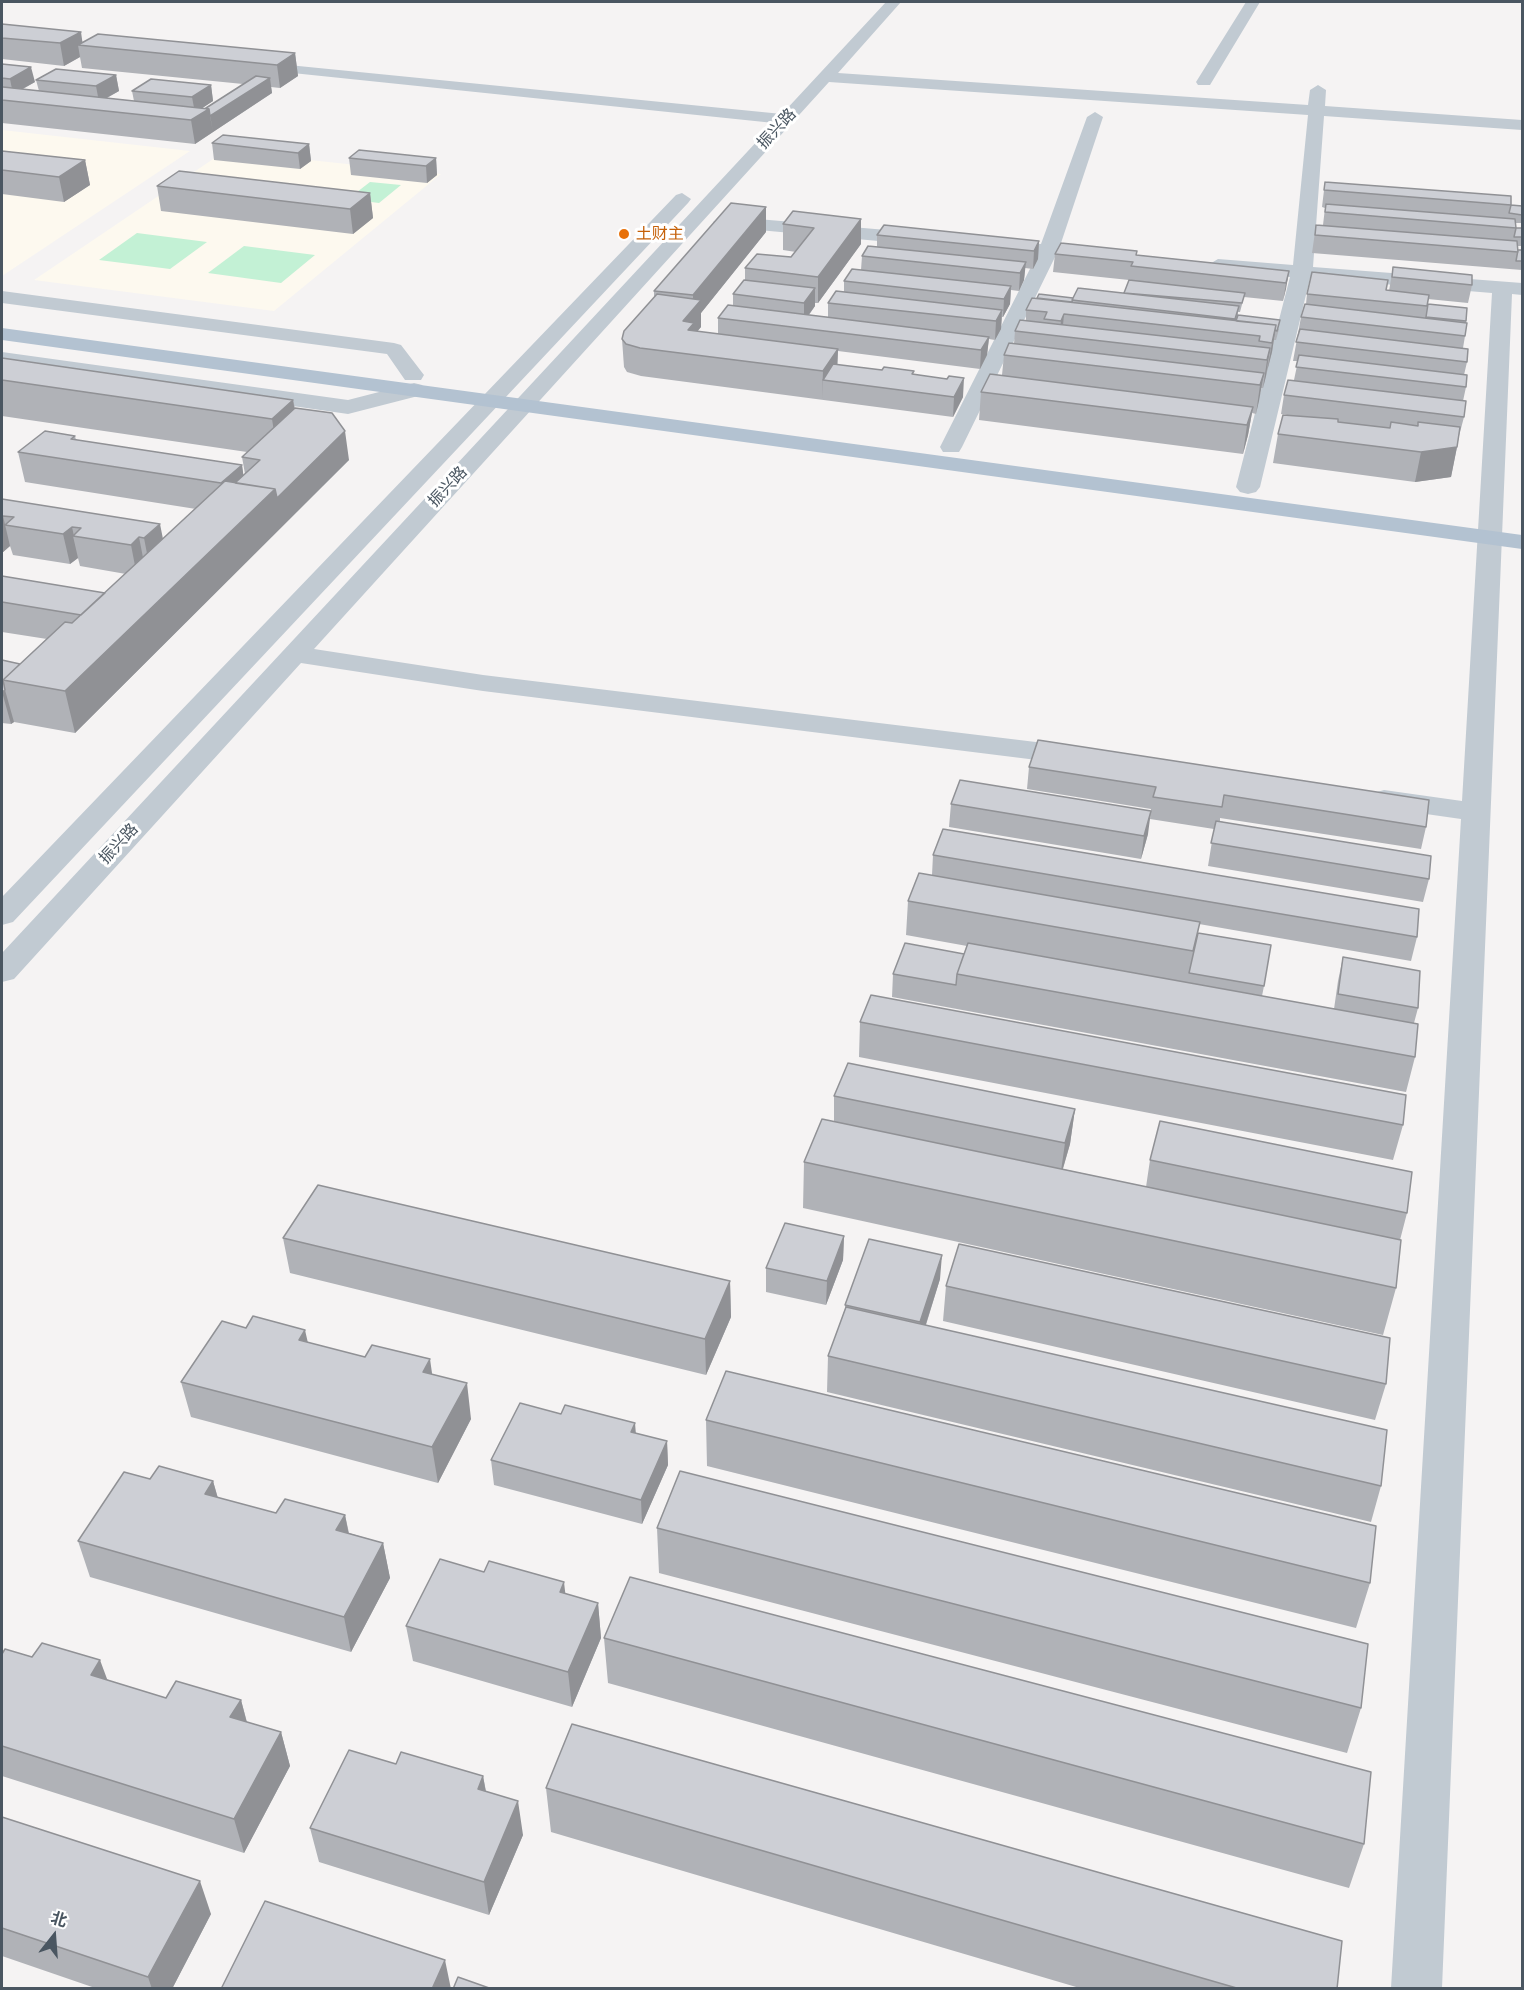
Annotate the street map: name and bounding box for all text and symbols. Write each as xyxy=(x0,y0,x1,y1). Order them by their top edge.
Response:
street label: 振兴路 xyxy=(754,105,800,153)
place label: 土财主 xyxy=(636,224,684,244)
marker: 土财主 xyxy=(617,227,631,241)
street label: 振兴路 xyxy=(425,463,471,511)
street label: 振兴路 xyxy=(96,820,142,868)
north arrow xyxy=(24,1906,84,1966)
text: 北 xyxy=(49,1907,70,1931)

